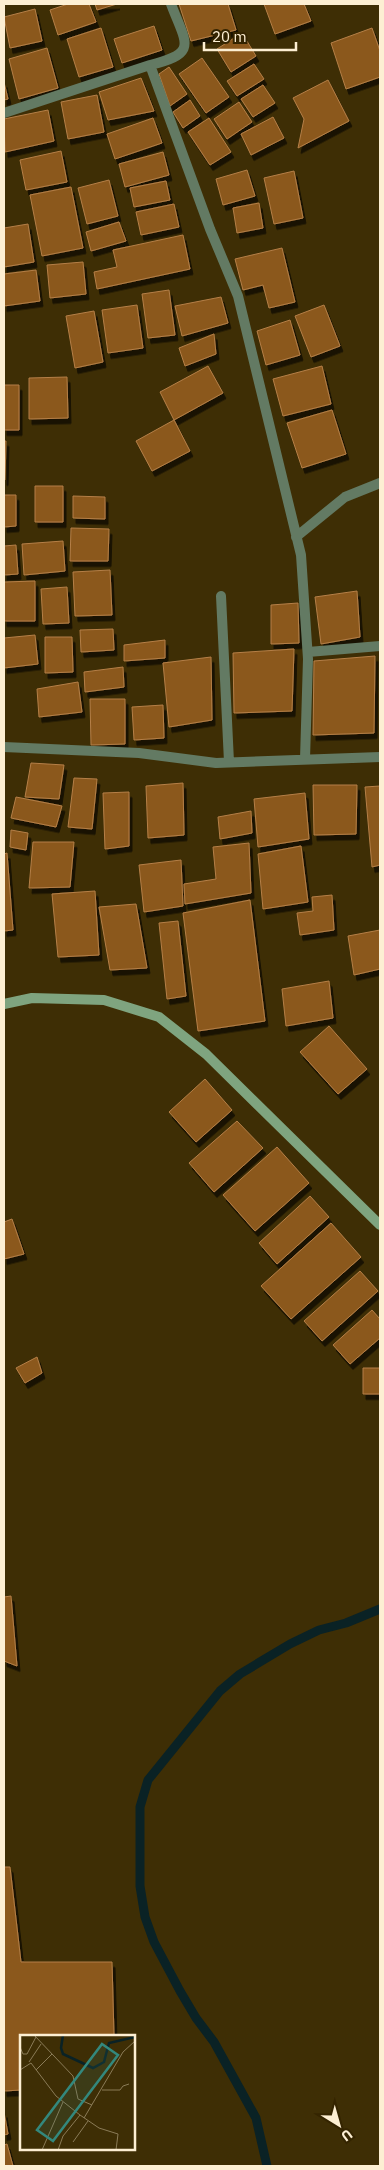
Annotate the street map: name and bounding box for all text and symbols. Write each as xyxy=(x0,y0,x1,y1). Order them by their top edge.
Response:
scale bar xyxy=(204,20,296,52)
text: 20 m xyxy=(212,27,247,46)
inset map xyxy=(20,2035,135,2150)
north arrow xyxy=(314,2100,364,2150)
text: U xyxy=(338,2125,356,2145)

